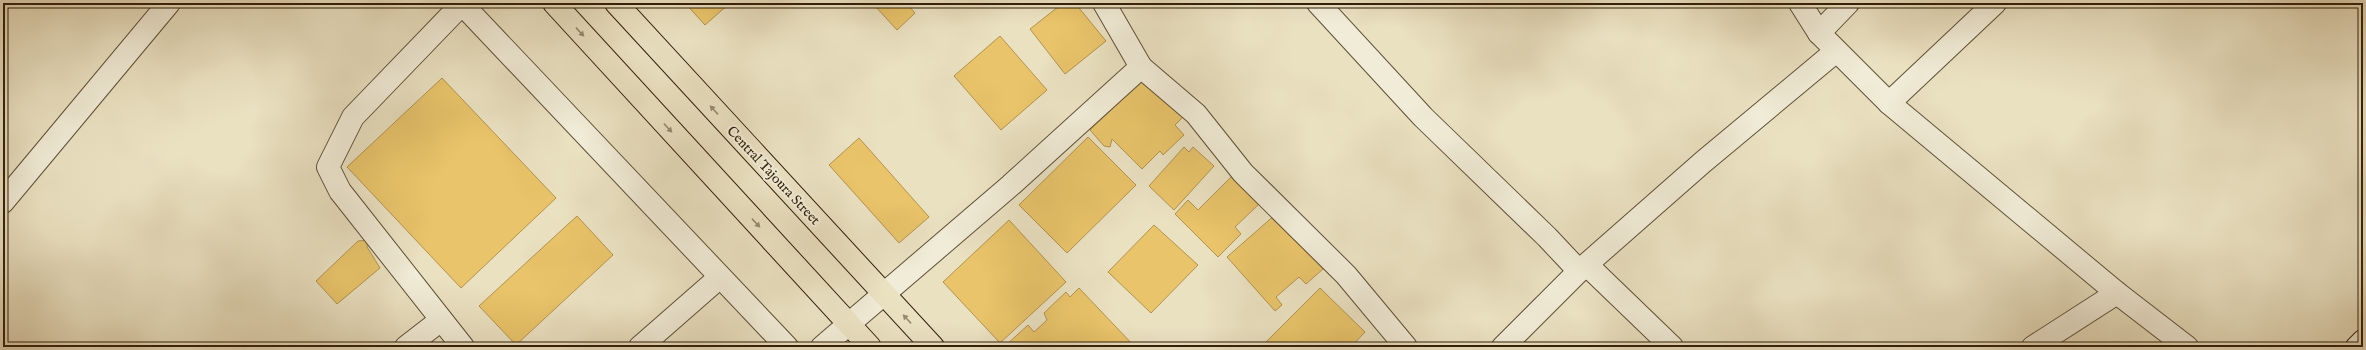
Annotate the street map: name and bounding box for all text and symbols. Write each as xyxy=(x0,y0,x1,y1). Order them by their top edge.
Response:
one-way arrow xyxy=(575,27,585,37)
one-way arrow xyxy=(709,105,719,115)
street label: Central Tajoura Street xyxy=(723,122,824,229)
one-way arrow xyxy=(663,123,672,132)
one-way arrow xyxy=(751,218,761,228)
one-way arrow xyxy=(902,313,911,324)

